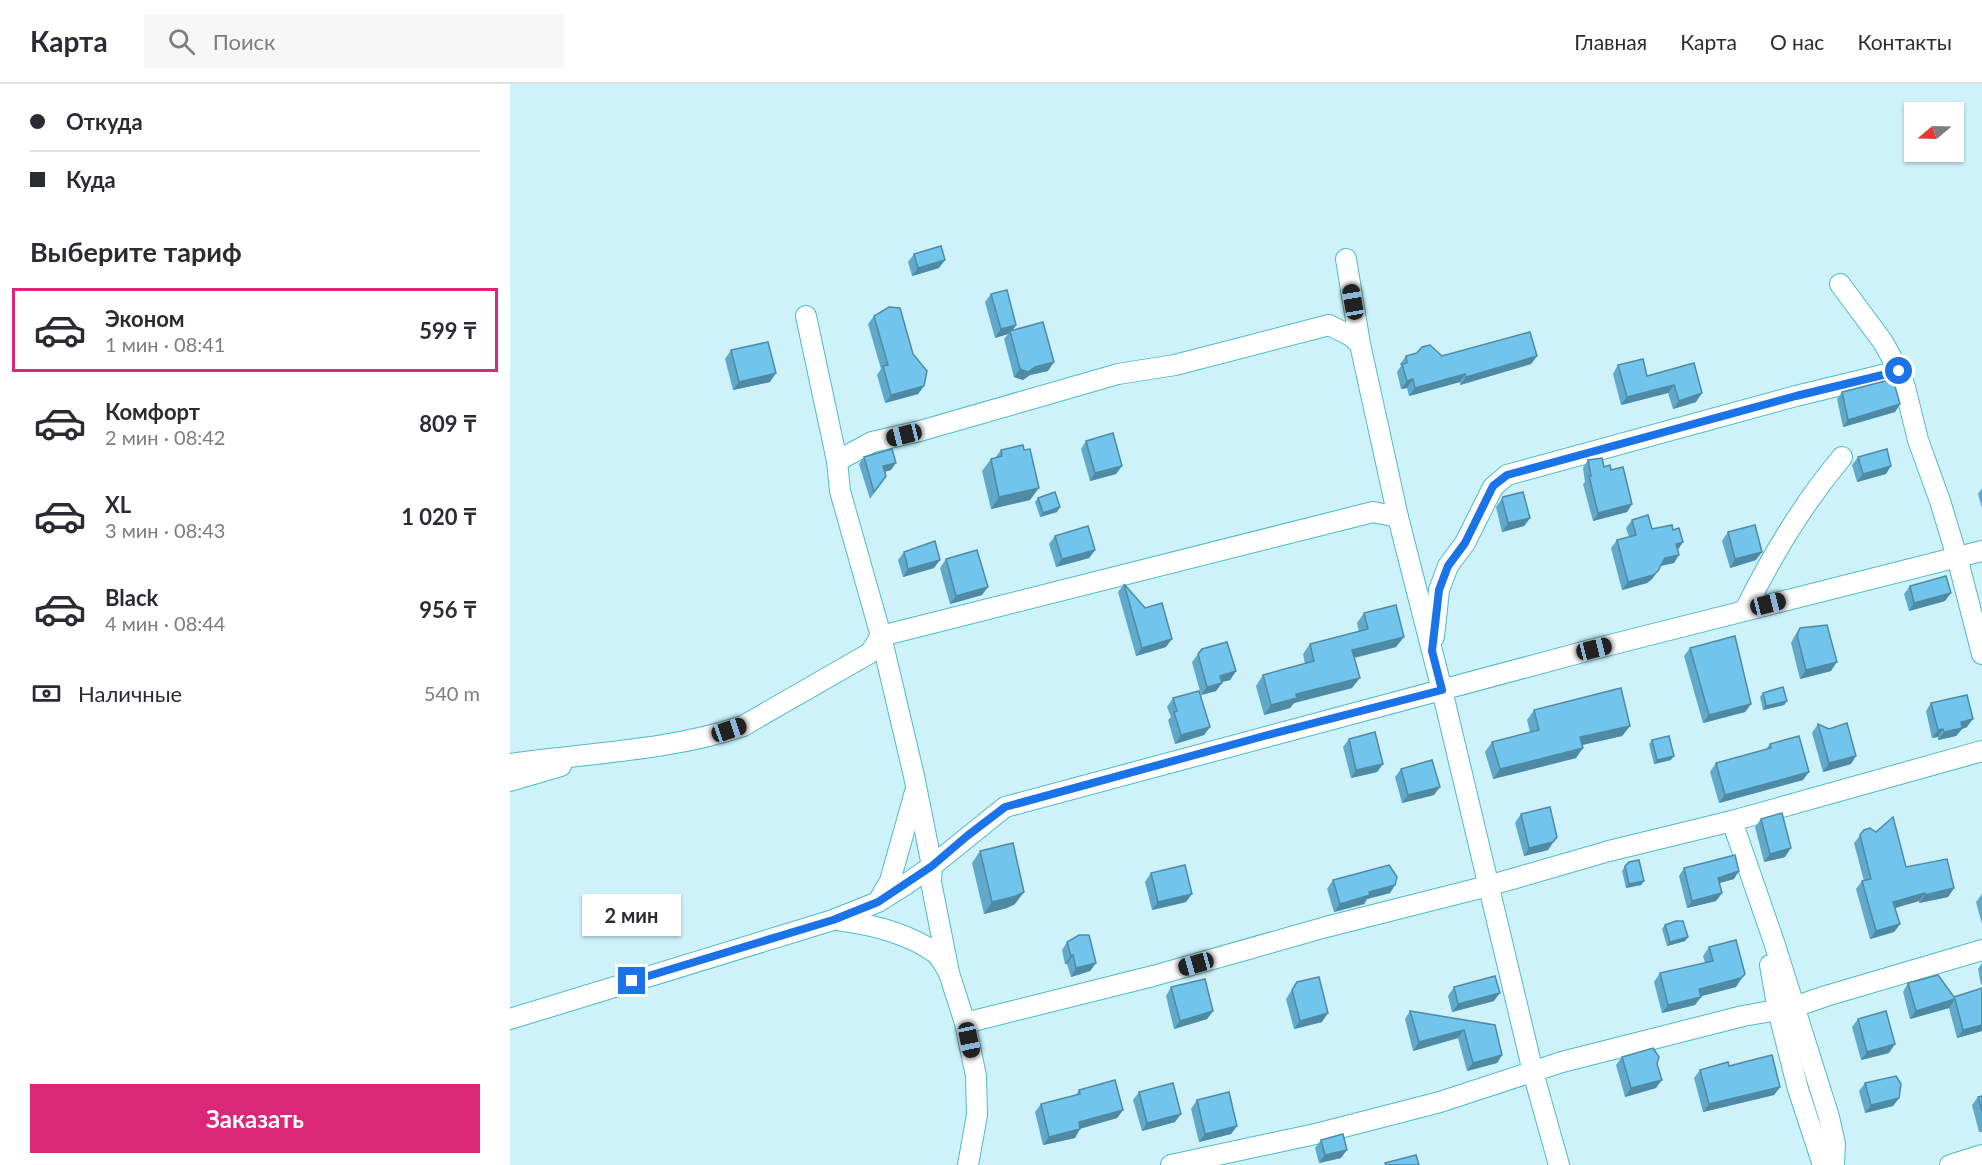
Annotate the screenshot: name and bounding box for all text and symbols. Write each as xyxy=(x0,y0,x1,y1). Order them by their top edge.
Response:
search box xyxy=(144,14,564,68)
text: Карта xyxy=(30,24,108,58)
icon: search xyxy=(165,25,198,58)
text: Поиск xyxy=(213,28,276,55)
text: Главная xyxy=(1574,29,1647,54)
text: Карта xyxy=(1680,29,1737,54)
text: О нас xyxy=(1770,29,1824,54)
text: Контакты xyxy=(1857,29,1952,54)
north arrow xyxy=(1904,102,1964,162)
map controls xyxy=(1904,102,1964,162)
text: Откуда xyxy=(66,108,143,135)
text: Куда xyxy=(66,166,116,193)
text: Выберите тариф xyxy=(30,235,242,268)
car xyxy=(1341,283,1365,321)
icon: car xyxy=(33,303,87,357)
text: Эконом xyxy=(105,305,185,332)
text: 599 ₸ xyxy=(419,317,477,344)
text: 1 мин · 08:41 xyxy=(105,332,225,356)
route start xyxy=(1885,357,1912,384)
icon: car xyxy=(33,396,87,450)
text: Комфорт xyxy=(105,398,200,425)
text: 809 ₸ xyxy=(419,410,477,437)
car xyxy=(884,422,924,448)
text: 2 мин · 08:42 xyxy=(105,425,225,449)
icon: car xyxy=(33,489,87,543)
text: XL xyxy=(105,491,131,518)
text: 1 020 ₸ xyxy=(401,503,477,530)
text: 3 мин · 08:43 xyxy=(105,518,225,542)
icon: car xyxy=(33,582,87,636)
text: Black xyxy=(105,584,158,611)
car xyxy=(1748,591,1788,617)
text: 956 ₸ xyxy=(419,596,477,623)
text: 4 мин · 08:44 xyxy=(105,611,225,635)
car xyxy=(1574,636,1614,662)
icon: cash xyxy=(30,677,63,710)
text: Наличные xyxy=(78,680,182,707)
text: 540 m xyxy=(424,681,480,705)
car xyxy=(709,716,749,744)
callout: 2 мин xyxy=(582,894,682,936)
text: 2 мин xyxy=(605,903,658,927)
car xyxy=(1176,950,1216,978)
route end xyxy=(618,967,645,994)
car xyxy=(956,1021,982,1059)
button: Заказать xyxy=(30,1084,480,1153)

